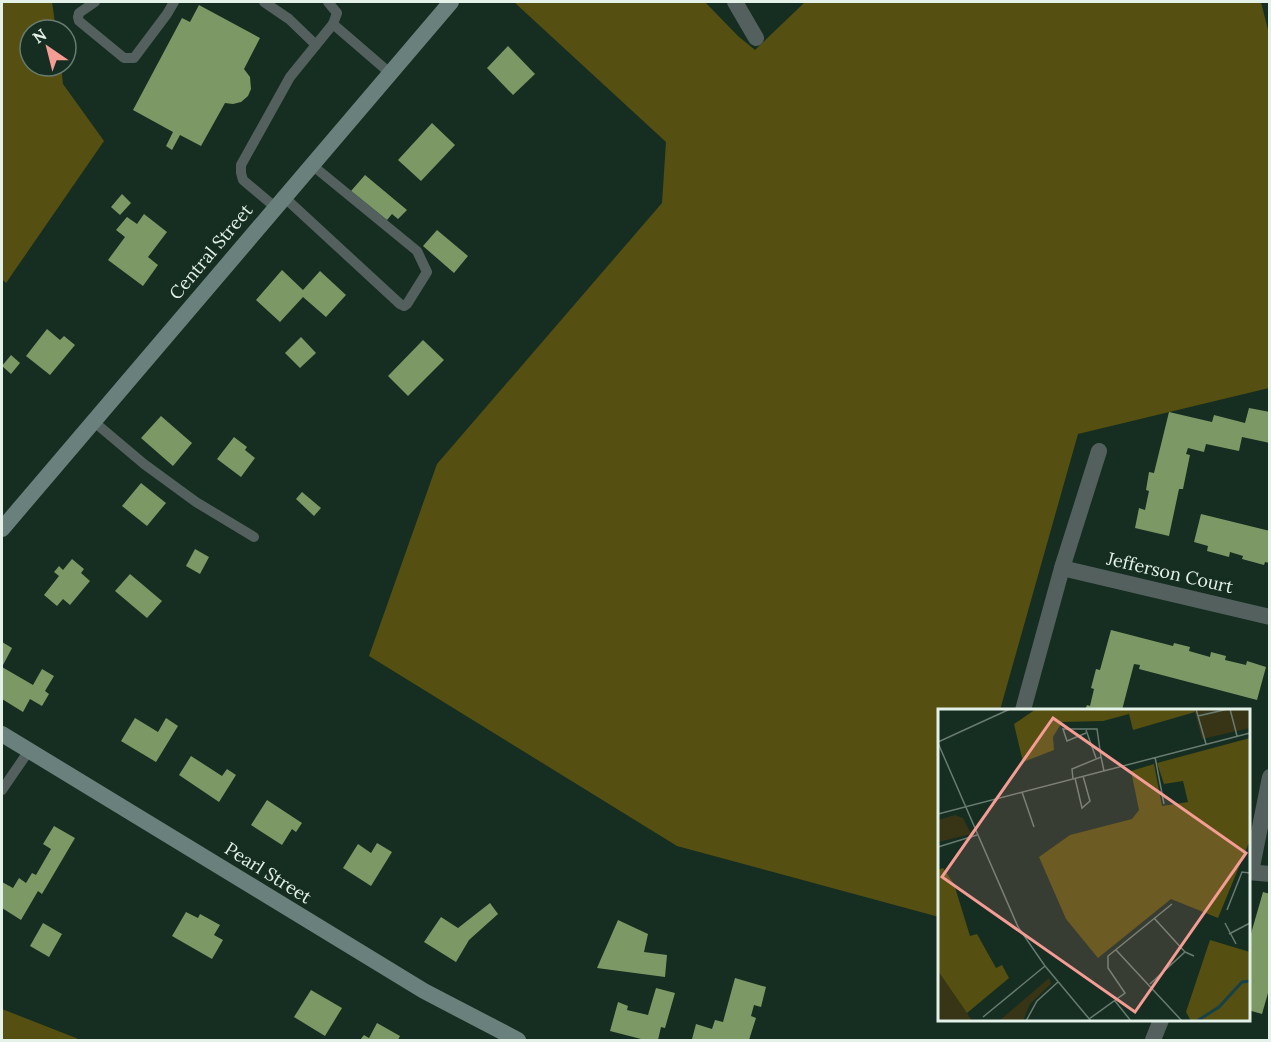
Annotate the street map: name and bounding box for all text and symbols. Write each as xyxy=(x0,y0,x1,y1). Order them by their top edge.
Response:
north arrow xyxy=(18,18,78,78)
text: N xyxy=(29,24,50,47)
street label: Central Street xyxy=(164,199,257,304)
street label: Jefferson Court xyxy=(1104,547,1236,598)
inset map xyxy=(938,709,1250,1021)
street label: Pearl Street xyxy=(221,837,316,908)

